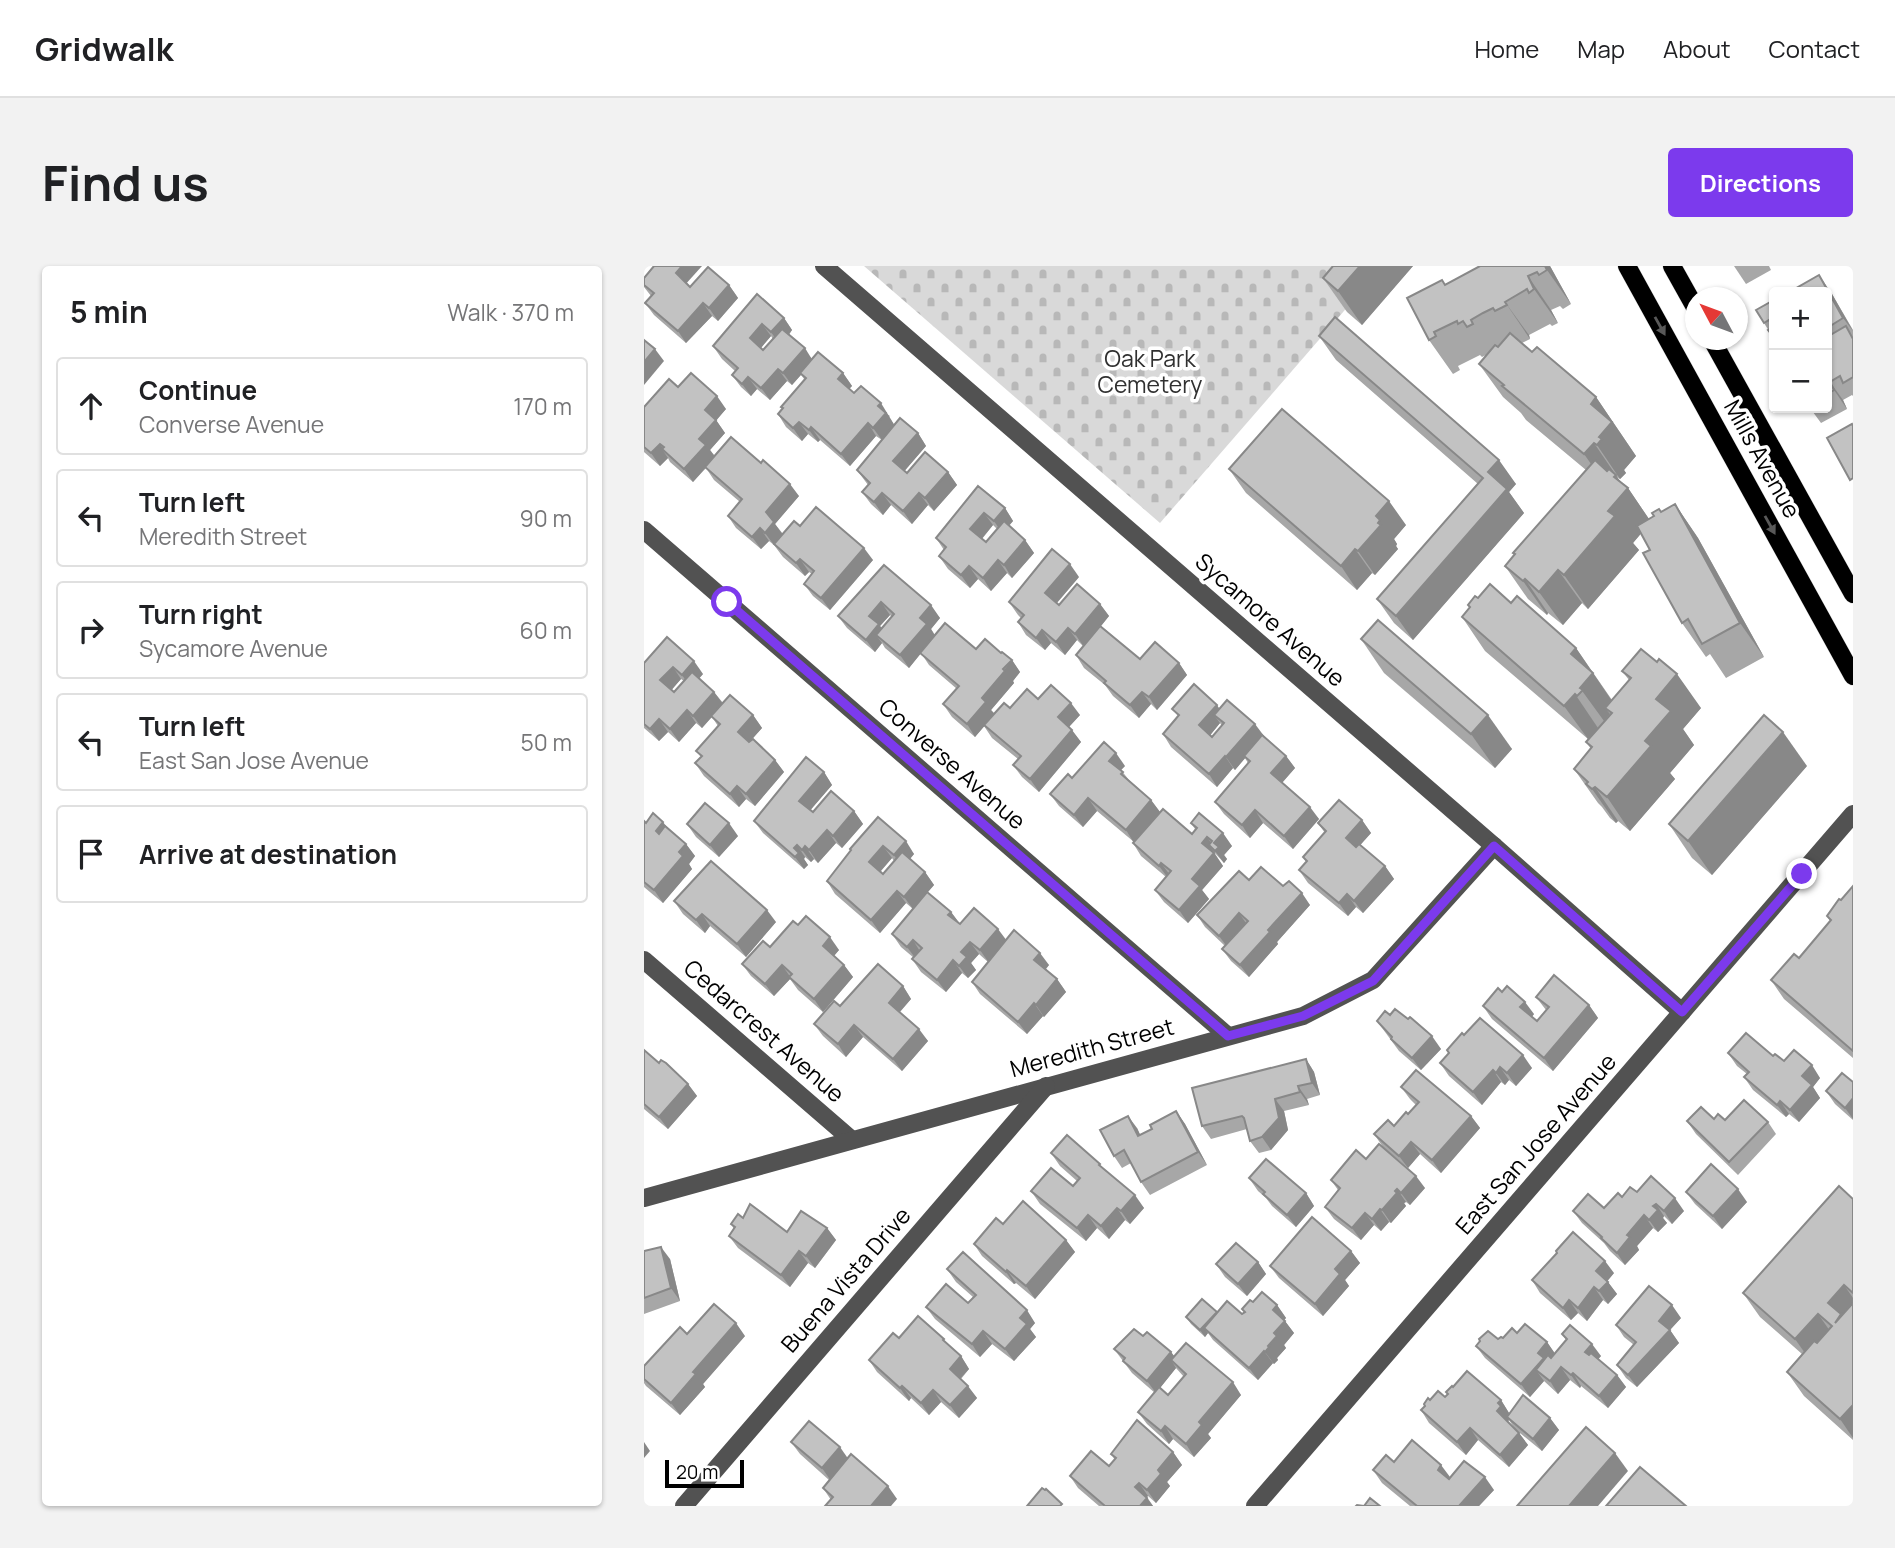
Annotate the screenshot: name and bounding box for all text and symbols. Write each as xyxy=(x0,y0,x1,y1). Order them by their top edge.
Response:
text: Gridwalk xyxy=(35,26,173,71)
text: Home xyxy=(1474,32,1539,65)
text: Map xyxy=(1577,32,1625,65)
text: About xyxy=(1663,32,1731,65)
text: Contact xyxy=(1769,32,1860,65)
button: Directions xyxy=(1668,148,1853,217)
text: Find us xyxy=(42,149,209,216)
north arrow xyxy=(1685,287,1748,350)
map controls xyxy=(1769,287,1832,413)
button: + xyxy=(1769,287,1832,350)
text: 5 min xyxy=(70,291,148,332)
text: Walk · 370 m xyxy=(447,296,574,328)
one-way arrow xyxy=(1654,316,1666,335)
park label: Oak Park Cemetery xyxy=(1098,342,1202,400)
button: − xyxy=(1769,350,1832,413)
text: Continue xyxy=(139,372,257,408)
icon: ahead xyxy=(72,387,110,425)
text: 170 m xyxy=(513,390,572,422)
street label: Mills Avenue xyxy=(1717,394,1809,523)
text: Converse Avenue xyxy=(139,408,324,440)
text: Turn left xyxy=(139,484,246,520)
icon: left xyxy=(72,499,110,537)
text: 90 m xyxy=(520,502,572,534)
one-way arrow xyxy=(1764,515,1776,534)
text: Meredith Street xyxy=(139,520,307,552)
street label: Sycamore Avenue xyxy=(1189,545,1352,693)
route start xyxy=(711,586,742,617)
text: Turn right xyxy=(139,596,263,632)
icon: right xyxy=(72,611,110,649)
text: 60 m xyxy=(520,614,572,646)
text: Sycamore Avenue xyxy=(139,632,328,664)
street label: Converse Avenue xyxy=(872,690,1033,836)
text: Turn left xyxy=(139,708,246,744)
icon: left xyxy=(72,723,110,761)
text: 50 m xyxy=(521,726,572,758)
text: East San Jose Avenue xyxy=(139,744,369,776)
icon: arrive xyxy=(72,835,110,873)
text: Arrive at destination xyxy=(139,836,397,872)
route end xyxy=(1786,858,1817,889)
street label: Cedarcrest Avenue xyxy=(677,952,852,1109)
street label: Meredith Street xyxy=(1006,1010,1177,1084)
street label: East San Jose Avenue xyxy=(1448,1046,1623,1241)
street label: Buena Vista Drive xyxy=(773,1200,917,1359)
scale bar xyxy=(665,1457,744,1489)
text: 20 m xyxy=(676,1459,718,1485)

